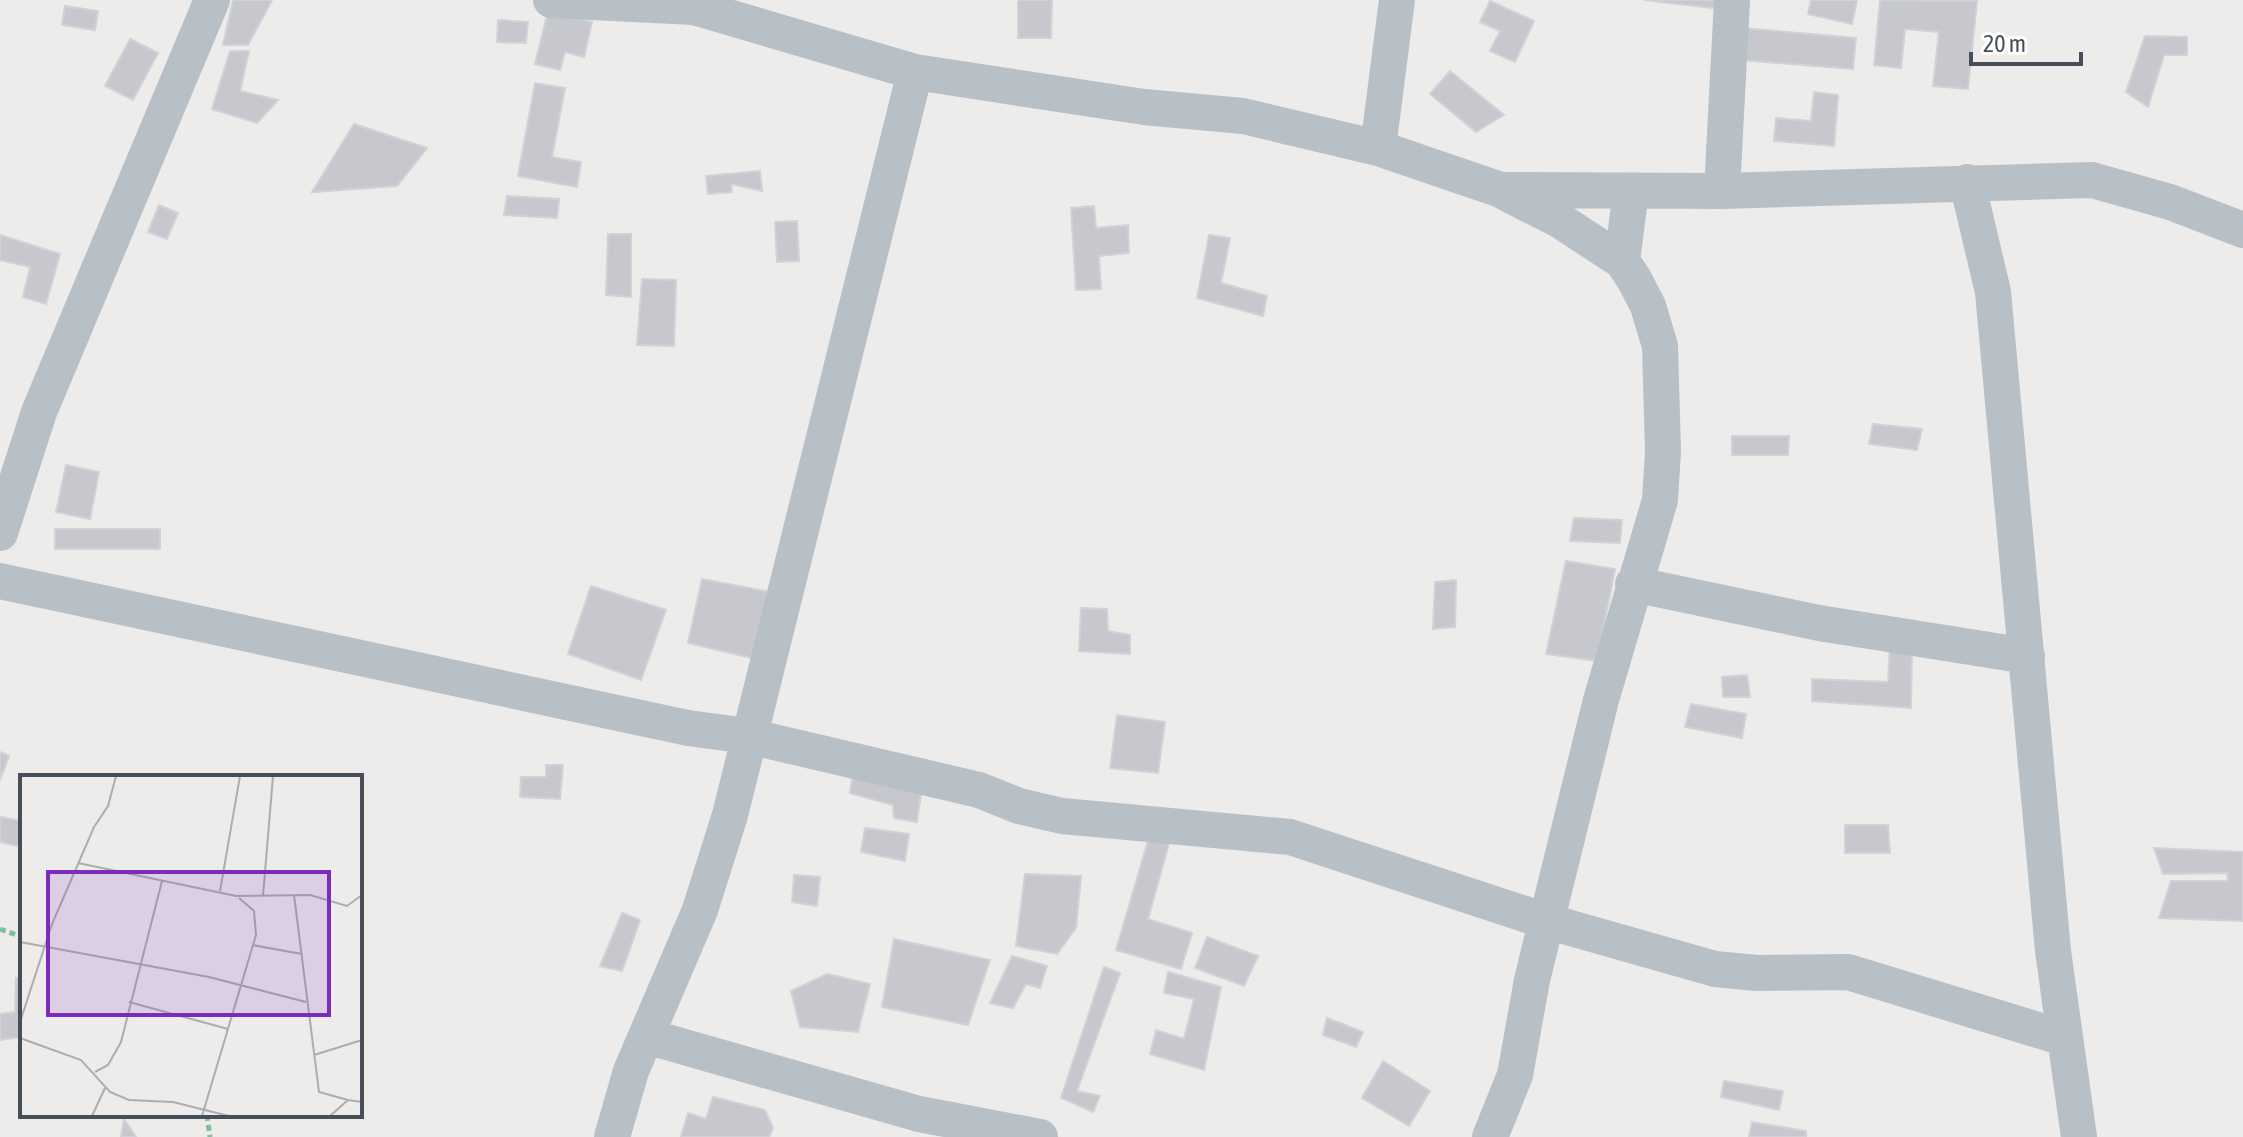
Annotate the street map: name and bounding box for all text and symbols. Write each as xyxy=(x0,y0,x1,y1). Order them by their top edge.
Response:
scale bar xyxy=(1971,16,2081,66)
text: 20 m xyxy=(1983,30,2026,57)
inset map xyxy=(20,775,362,1117)

